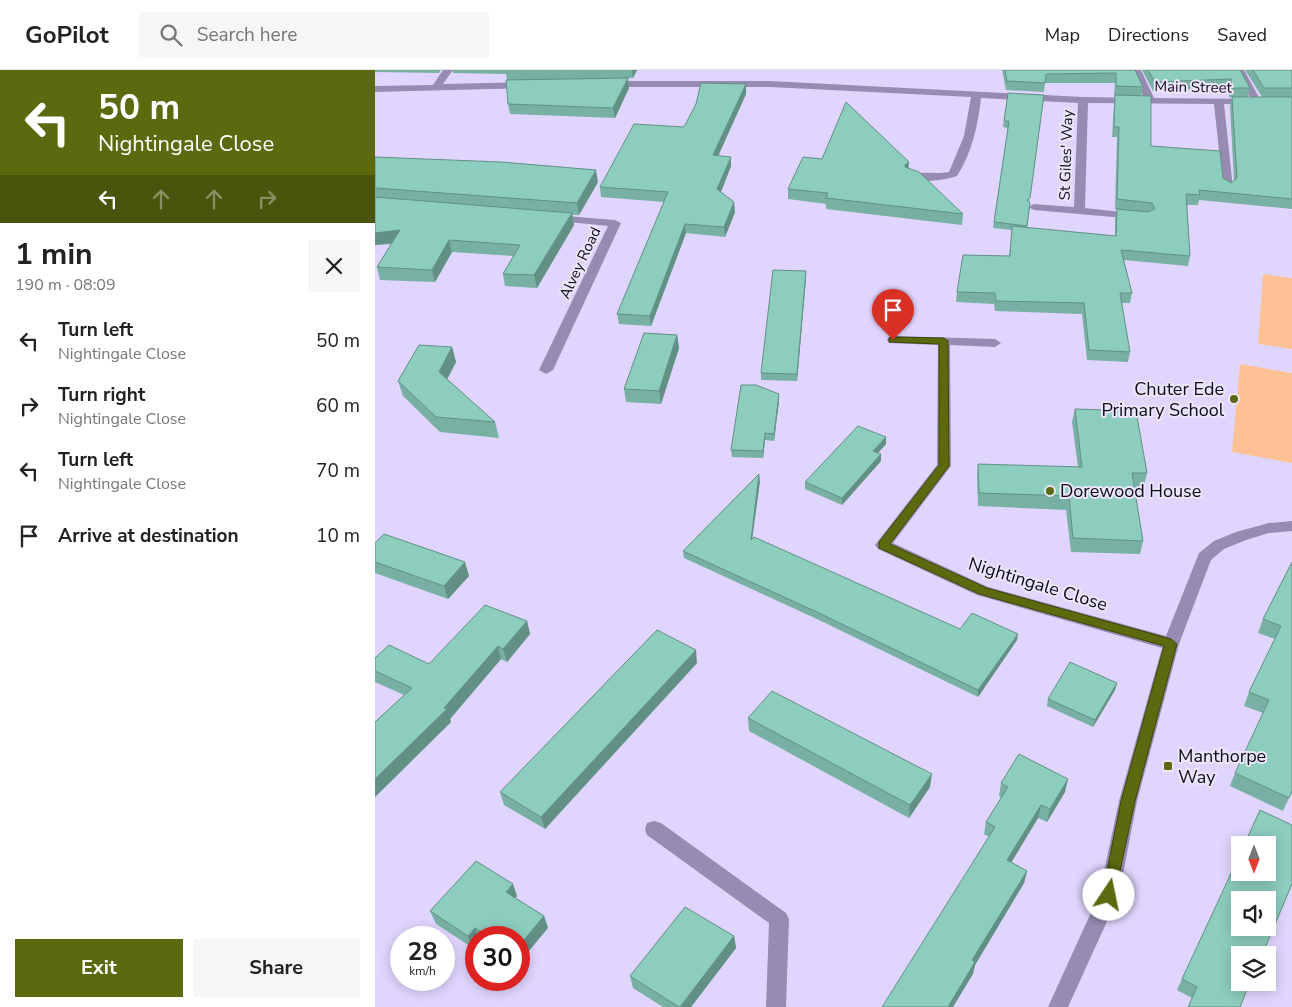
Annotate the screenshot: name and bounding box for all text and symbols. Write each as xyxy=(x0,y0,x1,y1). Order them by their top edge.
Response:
search box xyxy=(139,12,489,57)
text: GoPilot xyxy=(25,19,109,51)
icon: search xyxy=(157,21,185,49)
text: Search here xyxy=(197,22,297,48)
text: Map xyxy=(1045,23,1080,47)
text: Directions xyxy=(1108,23,1189,47)
text: Saved xyxy=(1217,23,1267,47)
street label: Main Street xyxy=(1154,76,1233,98)
text: 50 m xyxy=(98,84,180,131)
icon: left xyxy=(15,90,80,155)
street label: St Giles' Way xyxy=(1054,109,1078,201)
text: Nightingale Close xyxy=(98,129,274,159)
icon: left xyxy=(94,185,122,213)
icon: ahead xyxy=(147,185,175,213)
icon: ahead xyxy=(200,185,228,213)
icon: right xyxy=(253,185,281,213)
street label: Alvey Road xyxy=(555,224,605,302)
text: 1 min xyxy=(15,234,93,275)
button: close xyxy=(308,240,360,292)
text: 190 m · 08:09 xyxy=(15,274,116,296)
pin xyxy=(872,289,914,340)
icon: arrive xyxy=(879,296,907,324)
text: Turn left xyxy=(58,317,133,343)
icon: left xyxy=(15,327,43,355)
text: 50 m xyxy=(316,328,360,354)
text: Nightingale Close xyxy=(58,343,186,365)
place label: Chuter Ede Primary School xyxy=(1101,377,1225,422)
text: Turn right xyxy=(58,382,145,408)
icon: right xyxy=(15,392,43,420)
text: 60 m xyxy=(316,393,360,419)
marker: Chuter Ede Primary School xyxy=(1228,393,1240,405)
text: Nightingale Close xyxy=(58,408,186,430)
text: Turn left xyxy=(58,447,133,473)
icon: left xyxy=(15,457,43,485)
text: 70 m xyxy=(316,458,360,484)
text: Nightingale Close xyxy=(58,473,186,495)
place label: Dorewood House xyxy=(1060,479,1201,503)
marker: Dorewood House xyxy=(1044,485,1056,497)
icon: arrive xyxy=(15,522,43,550)
text: Arrive at destination xyxy=(58,523,239,549)
text: 10 m xyxy=(316,523,360,549)
street label: Nightingale Close xyxy=(966,551,1110,617)
place label: Manthorpe Way xyxy=(1178,744,1266,789)
marker: Manthorpe Way xyxy=(1162,760,1174,772)
north arrow xyxy=(1231,836,1276,881)
map controls xyxy=(1231,836,1276,991)
position arrow xyxy=(1082,868,1134,920)
button: sound xyxy=(1231,891,1276,936)
speed limit sign: 30 xyxy=(465,926,530,991)
text: 28 xyxy=(407,935,438,969)
button: Exit xyxy=(15,939,183,997)
button: Share xyxy=(193,939,360,997)
button: layers xyxy=(1231,946,1276,991)
text: km/h xyxy=(409,963,436,979)

